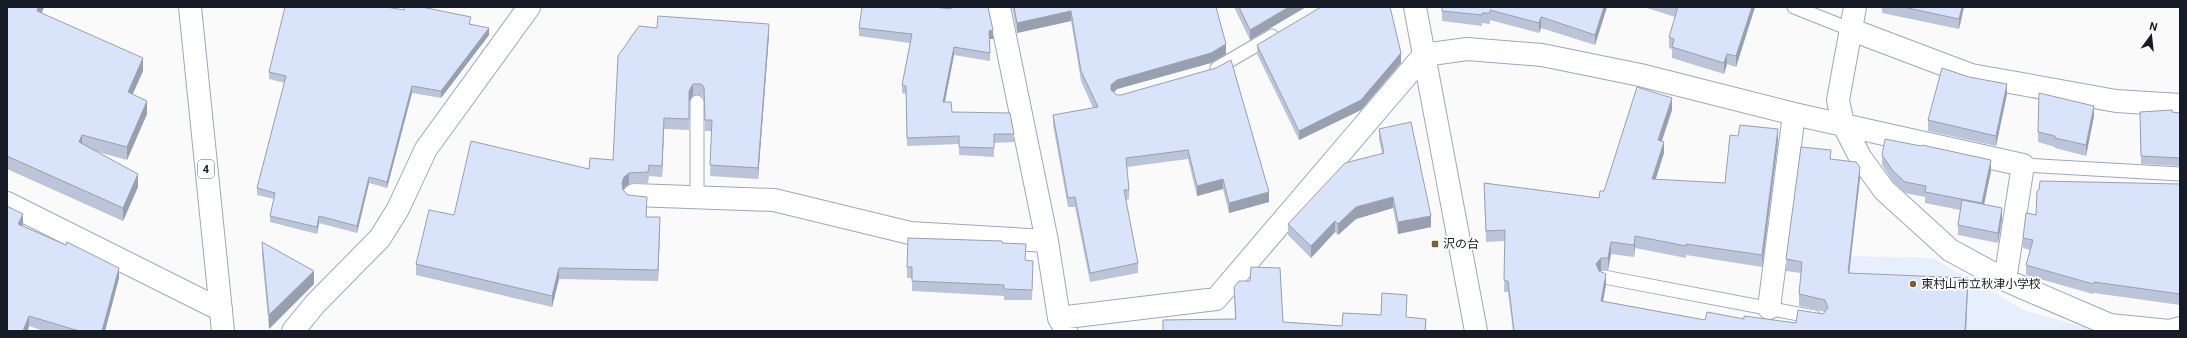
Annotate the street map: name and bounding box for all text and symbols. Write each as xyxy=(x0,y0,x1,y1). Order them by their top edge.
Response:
north arrow xyxy=(2131,16,2171,56)
text: N xyxy=(2148,20,2159,34)
road number: 4 xyxy=(198,160,214,178)
place label: 沢の台 xyxy=(1443,237,1479,251)
marker: 沢の台 xyxy=(1430,239,1440,249)
place label: 東村山市立秋津小学校 xyxy=(1921,277,2041,291)
marker: 東村山市立秋津小学校 xyxy=(1908,279,1918,289)

